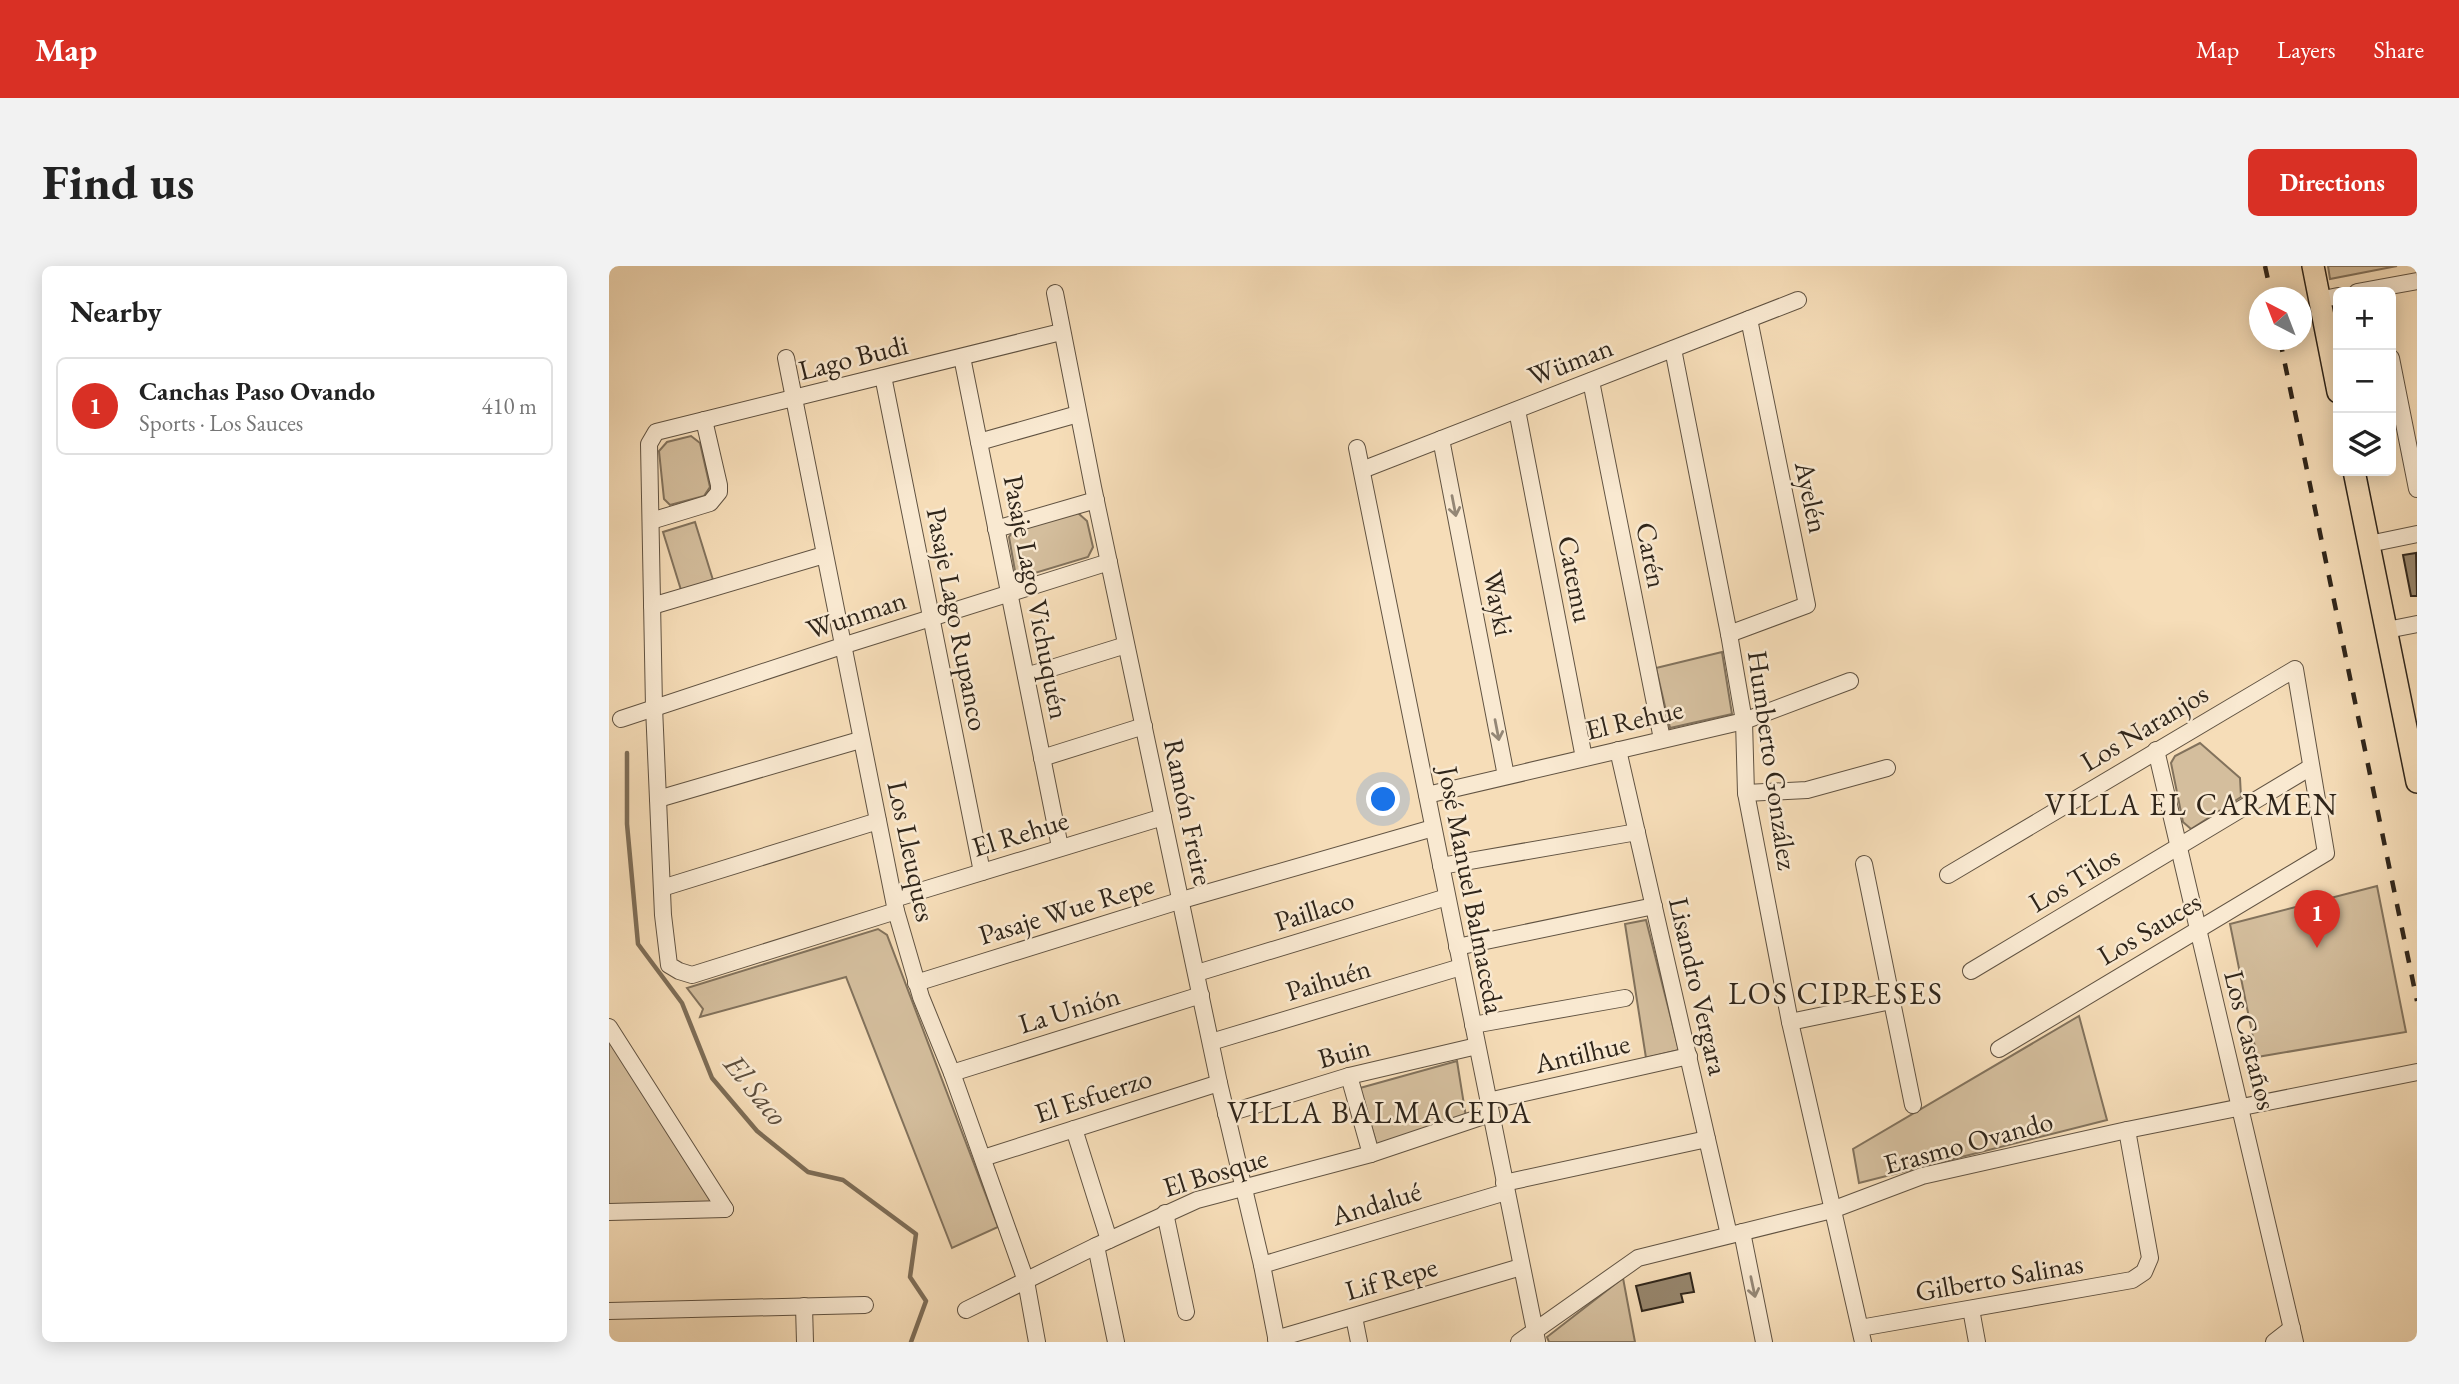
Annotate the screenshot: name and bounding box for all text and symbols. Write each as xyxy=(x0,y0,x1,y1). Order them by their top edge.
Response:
text: Map xyxy=(35,28,97,71)
text: Map xyxy=(2196,34,2239,65)
text: Layers xyxy=(2277,34,2336,65)
text: Share xyxy=(2374,34,2424,65)
button: Directions xyxy=(2248,149,2417,216)
text: Find us xyxy=(42,150,194,214)
north arrow xyxy=(2249,287,2312,350)
map controls xyxy=(2333,287,2396,476)
button: + xyxy=(2333,287,2396,350)
text: Nearby xyxy=(70,292,162,331)
street label: Lago Budi xyxy=(795,326,912,388)
street label: Wüman xyxy=(1522,328,1618,394)
button: − xyxy=(2333,350,2396,413)
text: Canchas Paso Ovando xyxy=(139,374,375,408)
text: 1 xyxy=(89,391,101,421)
text: 410 m xyxy=(481,391,537,421)
text: Sports · Los Sauces xyxy=(139,408,303,438)
button: layers xyxy=(2333,413,2396,476)
street label: Ayelén xyxy=(1787,457,1837,536)
street label: Pasaje Lago Vichuquén xyxy=(996,472,1078,722)
one-way arrow xyxy=(1448,494,1461,517)
street label: Pasaje Lago Rupanco xyxy=(919,504,997,734)
street label: Carén xyxy=(1628,519,1676,591)
street label: Catemu xyxy=(1550,533,1602,626)
street label: Wayki xyxy=(1475,567,1523,639)
street label: Wunman xyxy=(801,581,911,647)
street label: Humberto González xyxy=(1740,648,1806,872)
street label: Los Naranjos xyxy=(2074,675,2214,779)
street label: El Rehue xyxy=(1582,690,1686,748)
one-way arrow xyxy=(1490,718,1504,741)
street label: Ramón Freire xyxy=(1156,735,1222,889)
street label: José Manuel Balmaceda xyxy=(1430,761,1514,1018)
street label: Los Lleuques xyxy=(880,777,944,925)
your location xyxy=(1366,782,1400,816)
district label: VILLA EL CARMEN xyxy=(2045,785,2339,824)
street label: El Rehue xyxy=(967,801,1073,865)
street label: Los Tilos xyxy=(2022,838,2126,920)
street label: Pasaje Wue Repe xyxy=(974,865,1158,953)
street label: Paillaco xyxy=(1270,881,1358,939)
street label: Los Sauces xyxy=(2091,883,2207,973)
pin: 1 xyxy=(2294,890,2340,948)
street label: Lisandro Vergara xyxy=(1661,894,1737,1079)
street label: Paihuén xyxy=(1281,949,1375,1009)
street label: Los Castaños xyxy=(2216,966,2286,1114)
district label: LOS CIPRESES xyxy=(1728,974,1944,1013)
street label: La Unión xyxy=(1014,977,1124,1041)
street label: Antilhue xyxy=(1530,1025,1633,1082)
street label: Buin xyxy=(1314,1028,1374,1076)
water label: El Saco xyxy=(715,1045,797,1133)
street label: El Esfuerzo xyxy=(1030,1059,1156,1131)
district label: VILLA BALMACEDA xyxy=(1227,1093,1533,1132)
street label: Erasmo Ovando xyxy=(1879,1102,2057,1182)
street label: El Bosque xyxy=(1158,1139,1272,1205)
street label: Andalué xyxy=(1326,1172,1425,1234)
street label: Gilberto Salinas xyxy=(1912,1245,2086,1309)
street label: Lif Repe xyxy=(1341,1248,1441,1308)
one-way arrow xyxy=(1746,1275,1760,1298)

